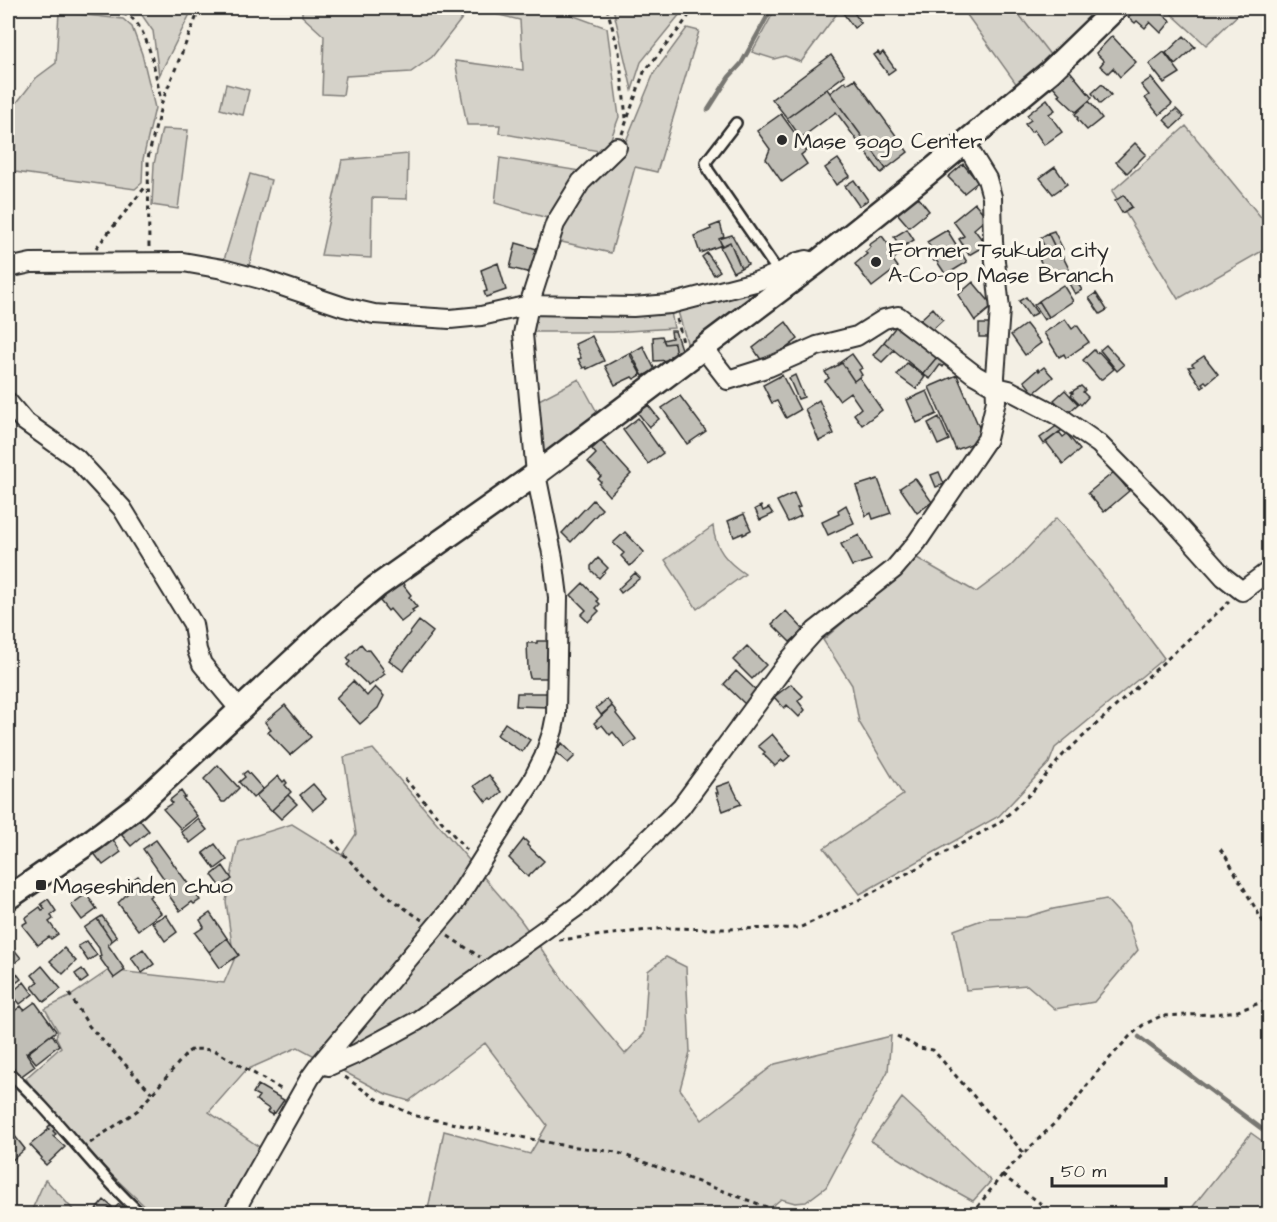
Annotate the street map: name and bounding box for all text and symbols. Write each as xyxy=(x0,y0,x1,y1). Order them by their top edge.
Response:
place label: Mase sogo Center xyxy=(794,126,983,158)
marker: Mase sogo Center xyxy=(775,133,789,147)
place label: Former Tsukuba city A-Co-op Mase Branch xyxy=(888,235,1113,291)
marker: Former Tsukuba city A-Co-op Mase Branch xyxy=(869,255,883,269)
place label: Maseshinden chuo xyxy=(53,871,234,902)
marker: Maseshinden chuo xyxy=(34,878,48,892)
scale bar xyxy=(1052,1150,1166,1188)
text: 50 m xyxy=(1061,1159,1106,1184)

